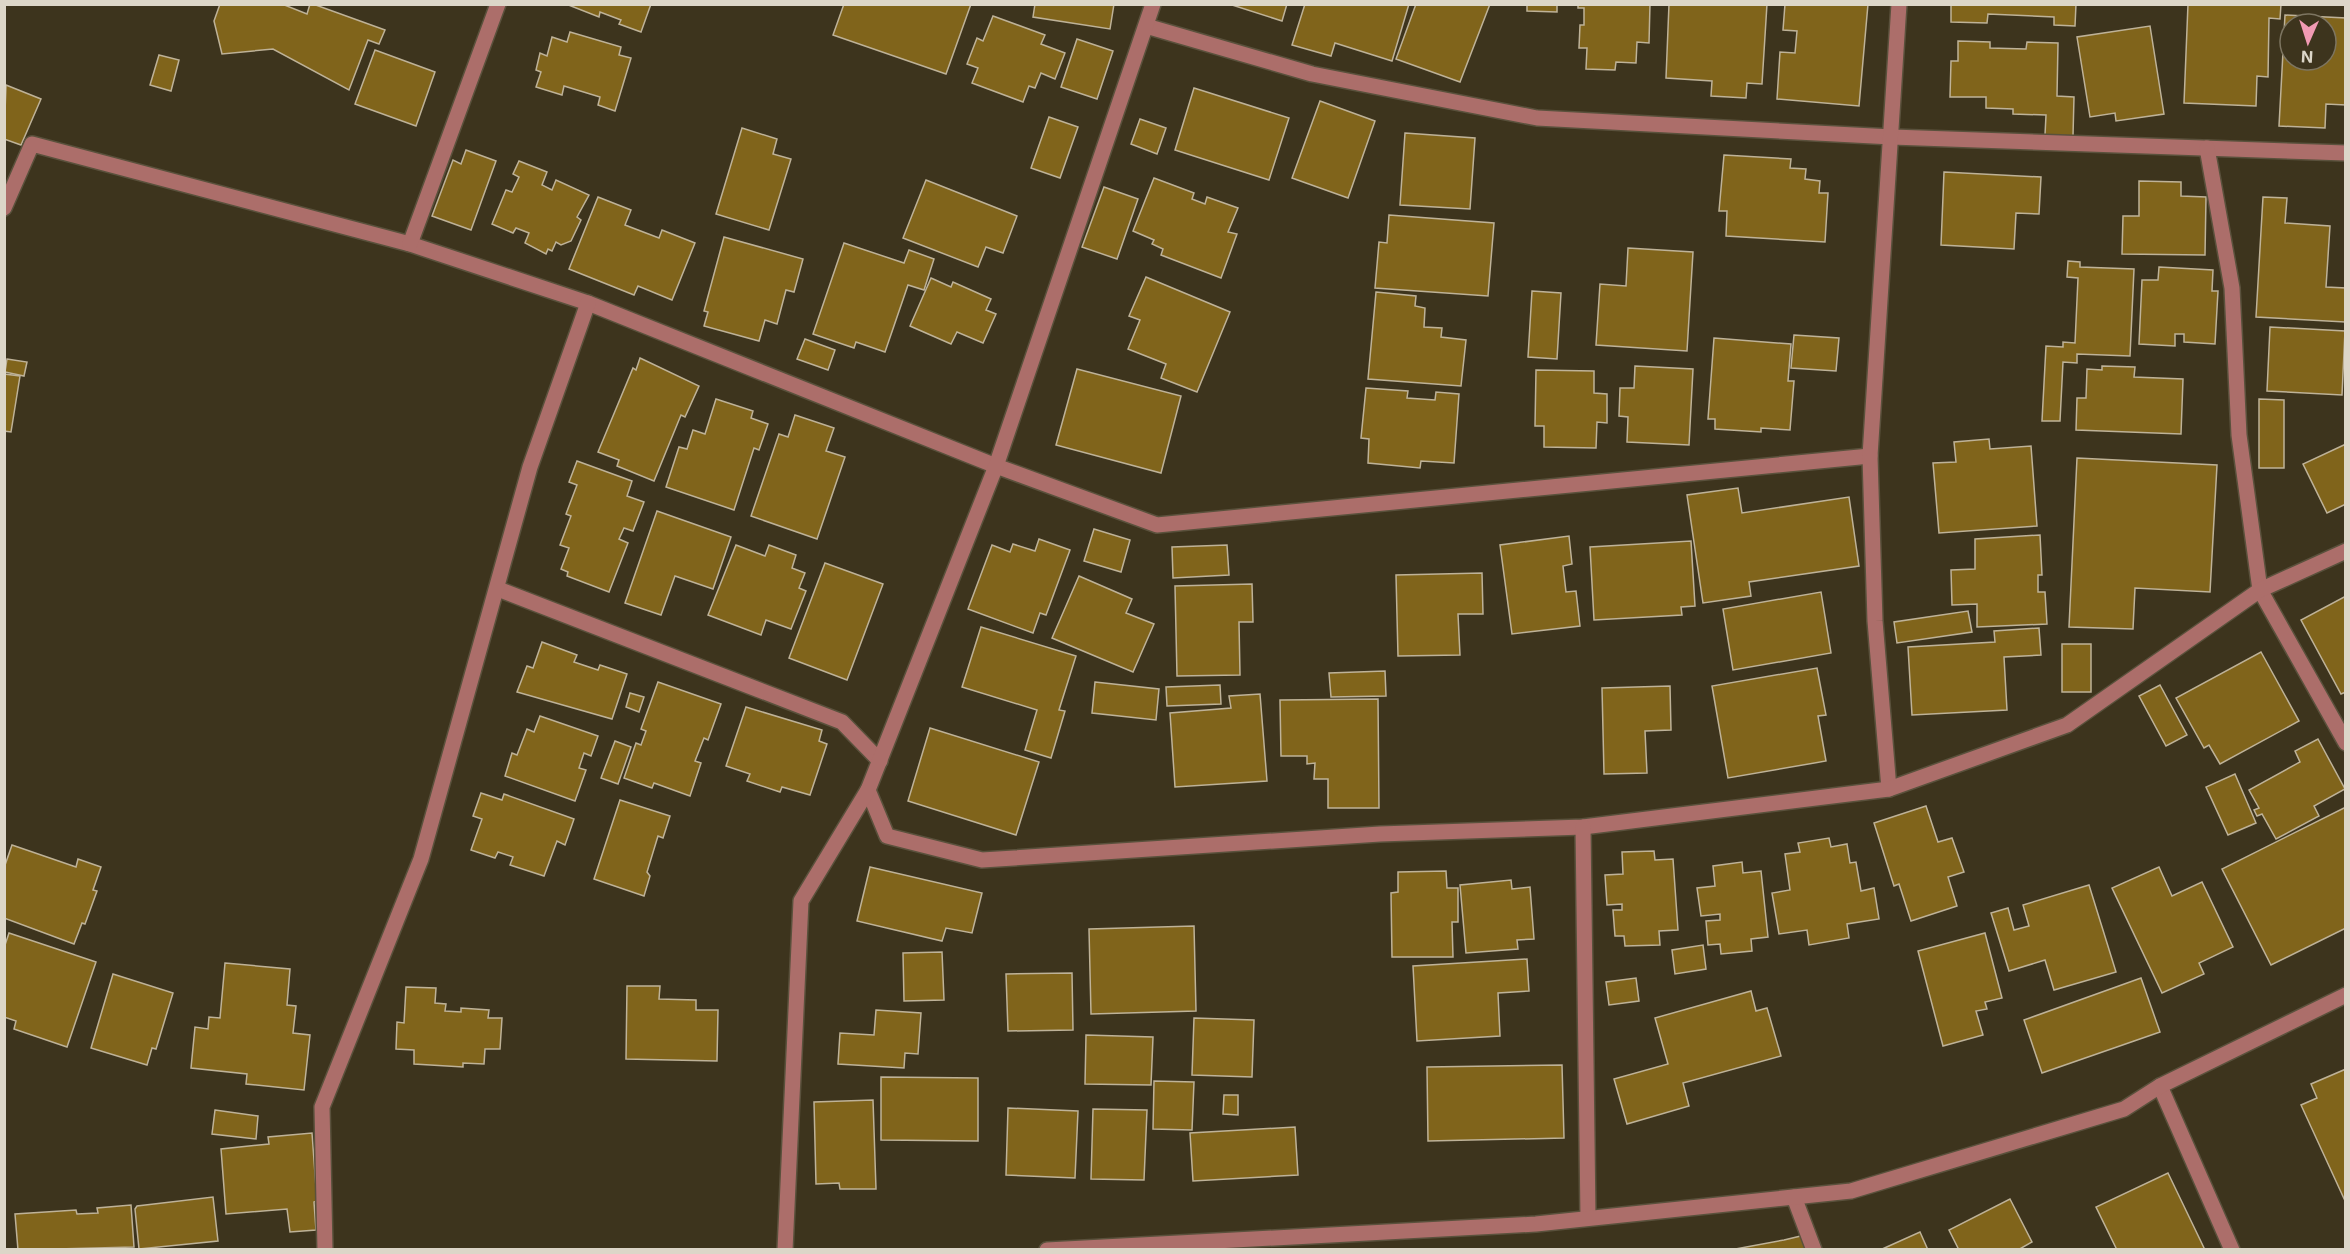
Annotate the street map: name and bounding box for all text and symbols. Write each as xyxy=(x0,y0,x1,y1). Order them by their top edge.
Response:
north arrow xyxy=(2278,12,2338,72)
text: N xyxy=(2301,47,2314,67)

